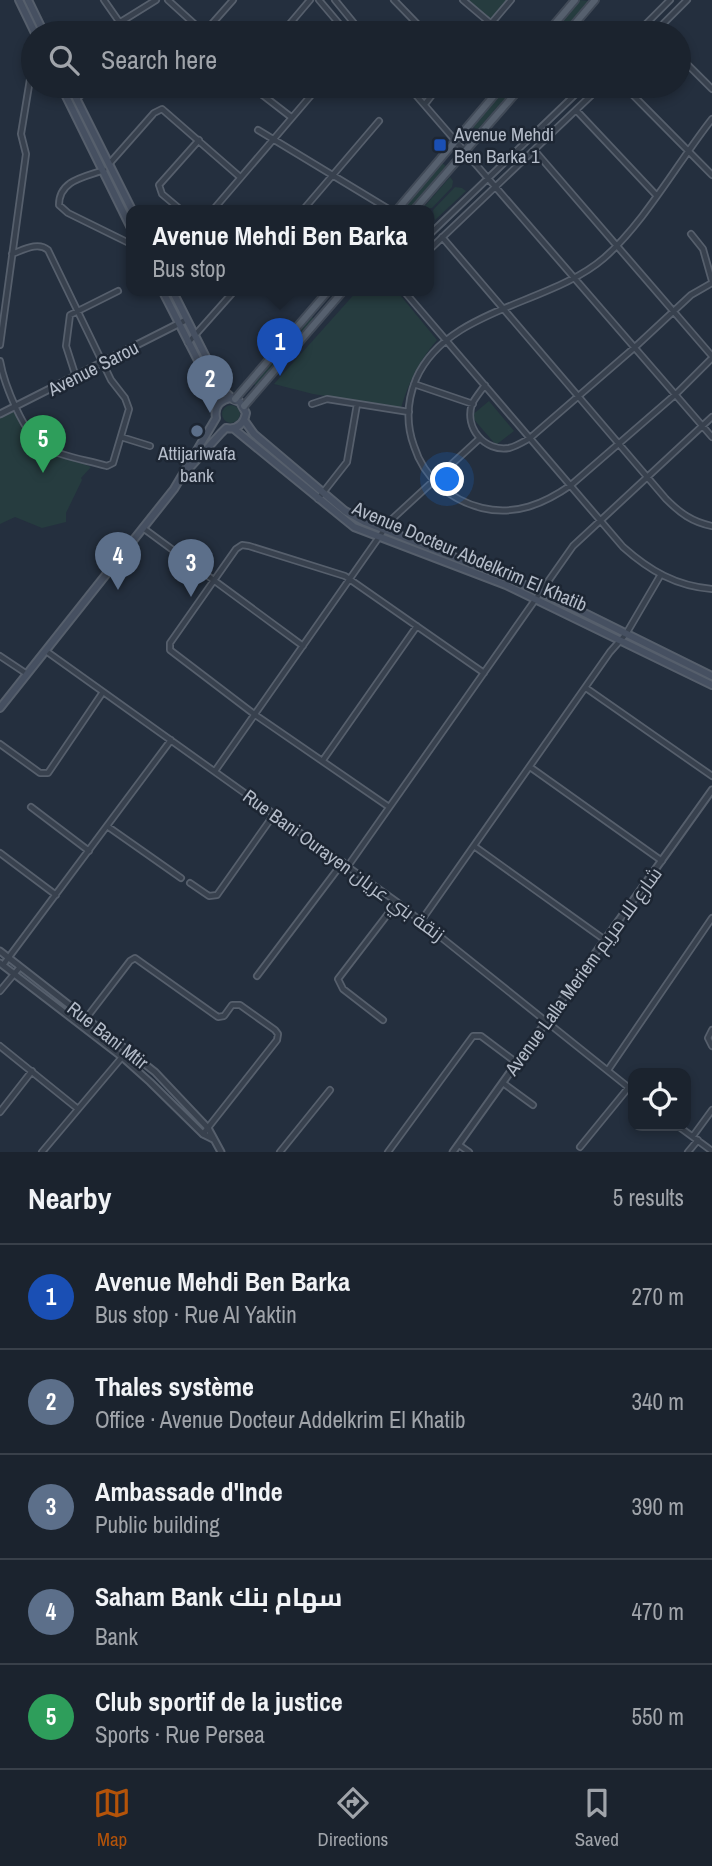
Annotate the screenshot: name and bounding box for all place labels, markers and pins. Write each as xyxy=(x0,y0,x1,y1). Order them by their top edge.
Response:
place label: Avenue Mehdi Ben Barka 1 xyxy=(453,121,554,169)
marker: Avenue Mehdi Ben Barka 1 xyxy=(432,137,448,153)
pin: 1 xyxy=(257,318,303,376)
pin: 2 xyxy=(187,355,233,413)
pin: 5 xyxy=(20,415,66,473)
marker: Attijariwafa bank xyxy=(189,423,205,439)
place label: Attijariwafa bank xyxy=(157,440,236,488)
pin: 4 xyxy=(95,532,141,590)
pin: 3 xyxy=(168,539,214,597)

